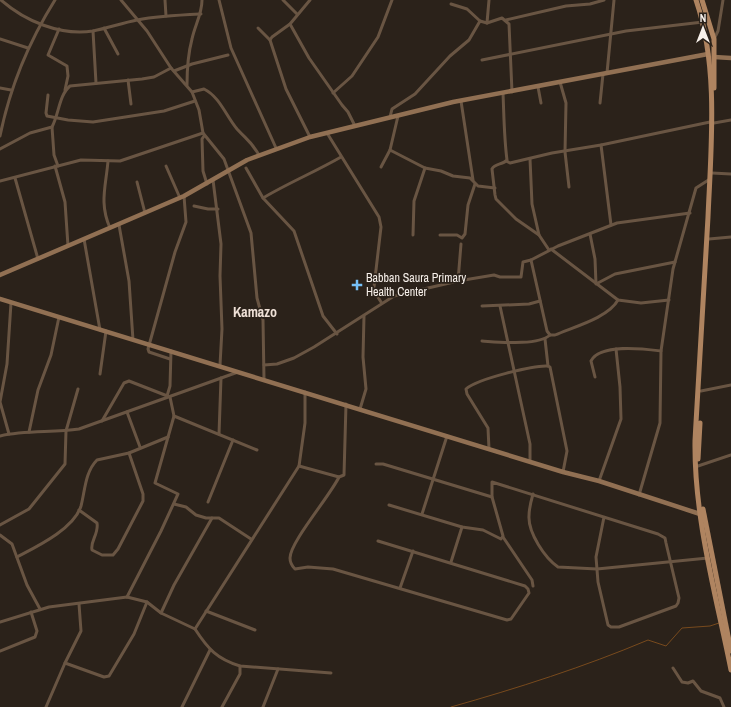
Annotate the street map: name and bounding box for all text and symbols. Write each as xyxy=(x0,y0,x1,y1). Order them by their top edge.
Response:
north arrow xyxy=(683,8,723,48)
text: N xyxy=(700,11,706,25)
place label: Babban Saura Primary Health Center xyxy=(366,270,466,300)
marker: Babban Saura Primary Health Center xyxy=(351,279,363,291)
district label: Kamazo xyxy=(233,303,277,321)

